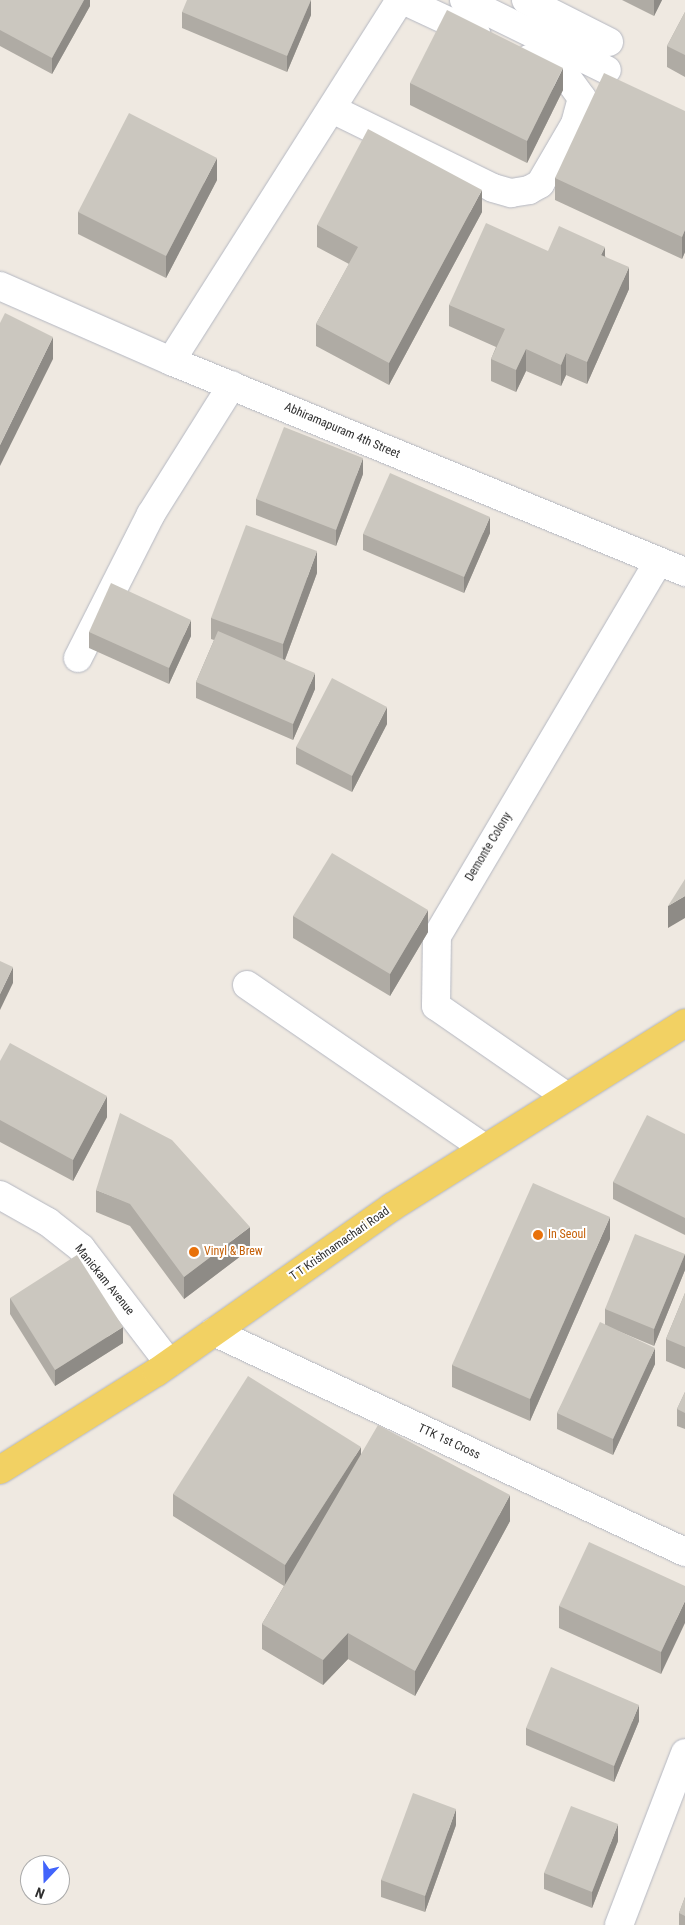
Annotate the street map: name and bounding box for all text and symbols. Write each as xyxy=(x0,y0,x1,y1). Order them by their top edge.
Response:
street label: Abhiramapuram 4th Street xyxy=(282,400,402,462)
street label: Demonte Colony xyxy=(463,810,515,884)
street label: T T Krishnamachari Road xyxy=(287,1204,393,1284)
place label: In Seoul xyxy=(548,1228,586,1242)
marker: In Seoul xyxy=(532,1229,544,1241)
street label: Manickam Avenue xyxy=(71,1242,137,1318)
place label: Vinyl & Brew xyxy=(204,1245,263,1259)
marker: Vinyl & Brew xyxy=(188,1246,200,1258)
street label: TTK 1st Cross xyxy=(416,1421,482,1463)
north arrow xyxy=(20,1855,70,1905)
text: N xyxy=(33,1884,47,1902)

